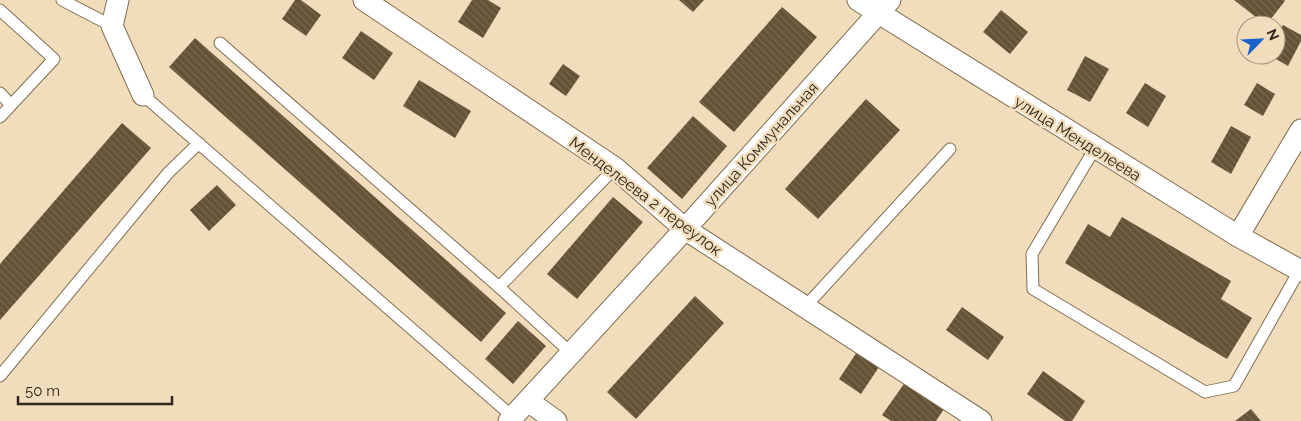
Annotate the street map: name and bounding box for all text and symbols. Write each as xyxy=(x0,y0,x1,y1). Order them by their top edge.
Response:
north arrow xyxy=(1236,15,1286,65)
text: N xyxy=(1263,27,1282,43)
street label: улица Коммунальная xyxy=(700,78,822,210)
street label: улица Менделеева xyxy=(1011,92,1145,185)
street label: Менделеева 2 переулок xyxy=(566,133,726,260)
scale bar xyxy=(18,374,171,406)
text: 50 m xyxy=(25,382,60,400)

